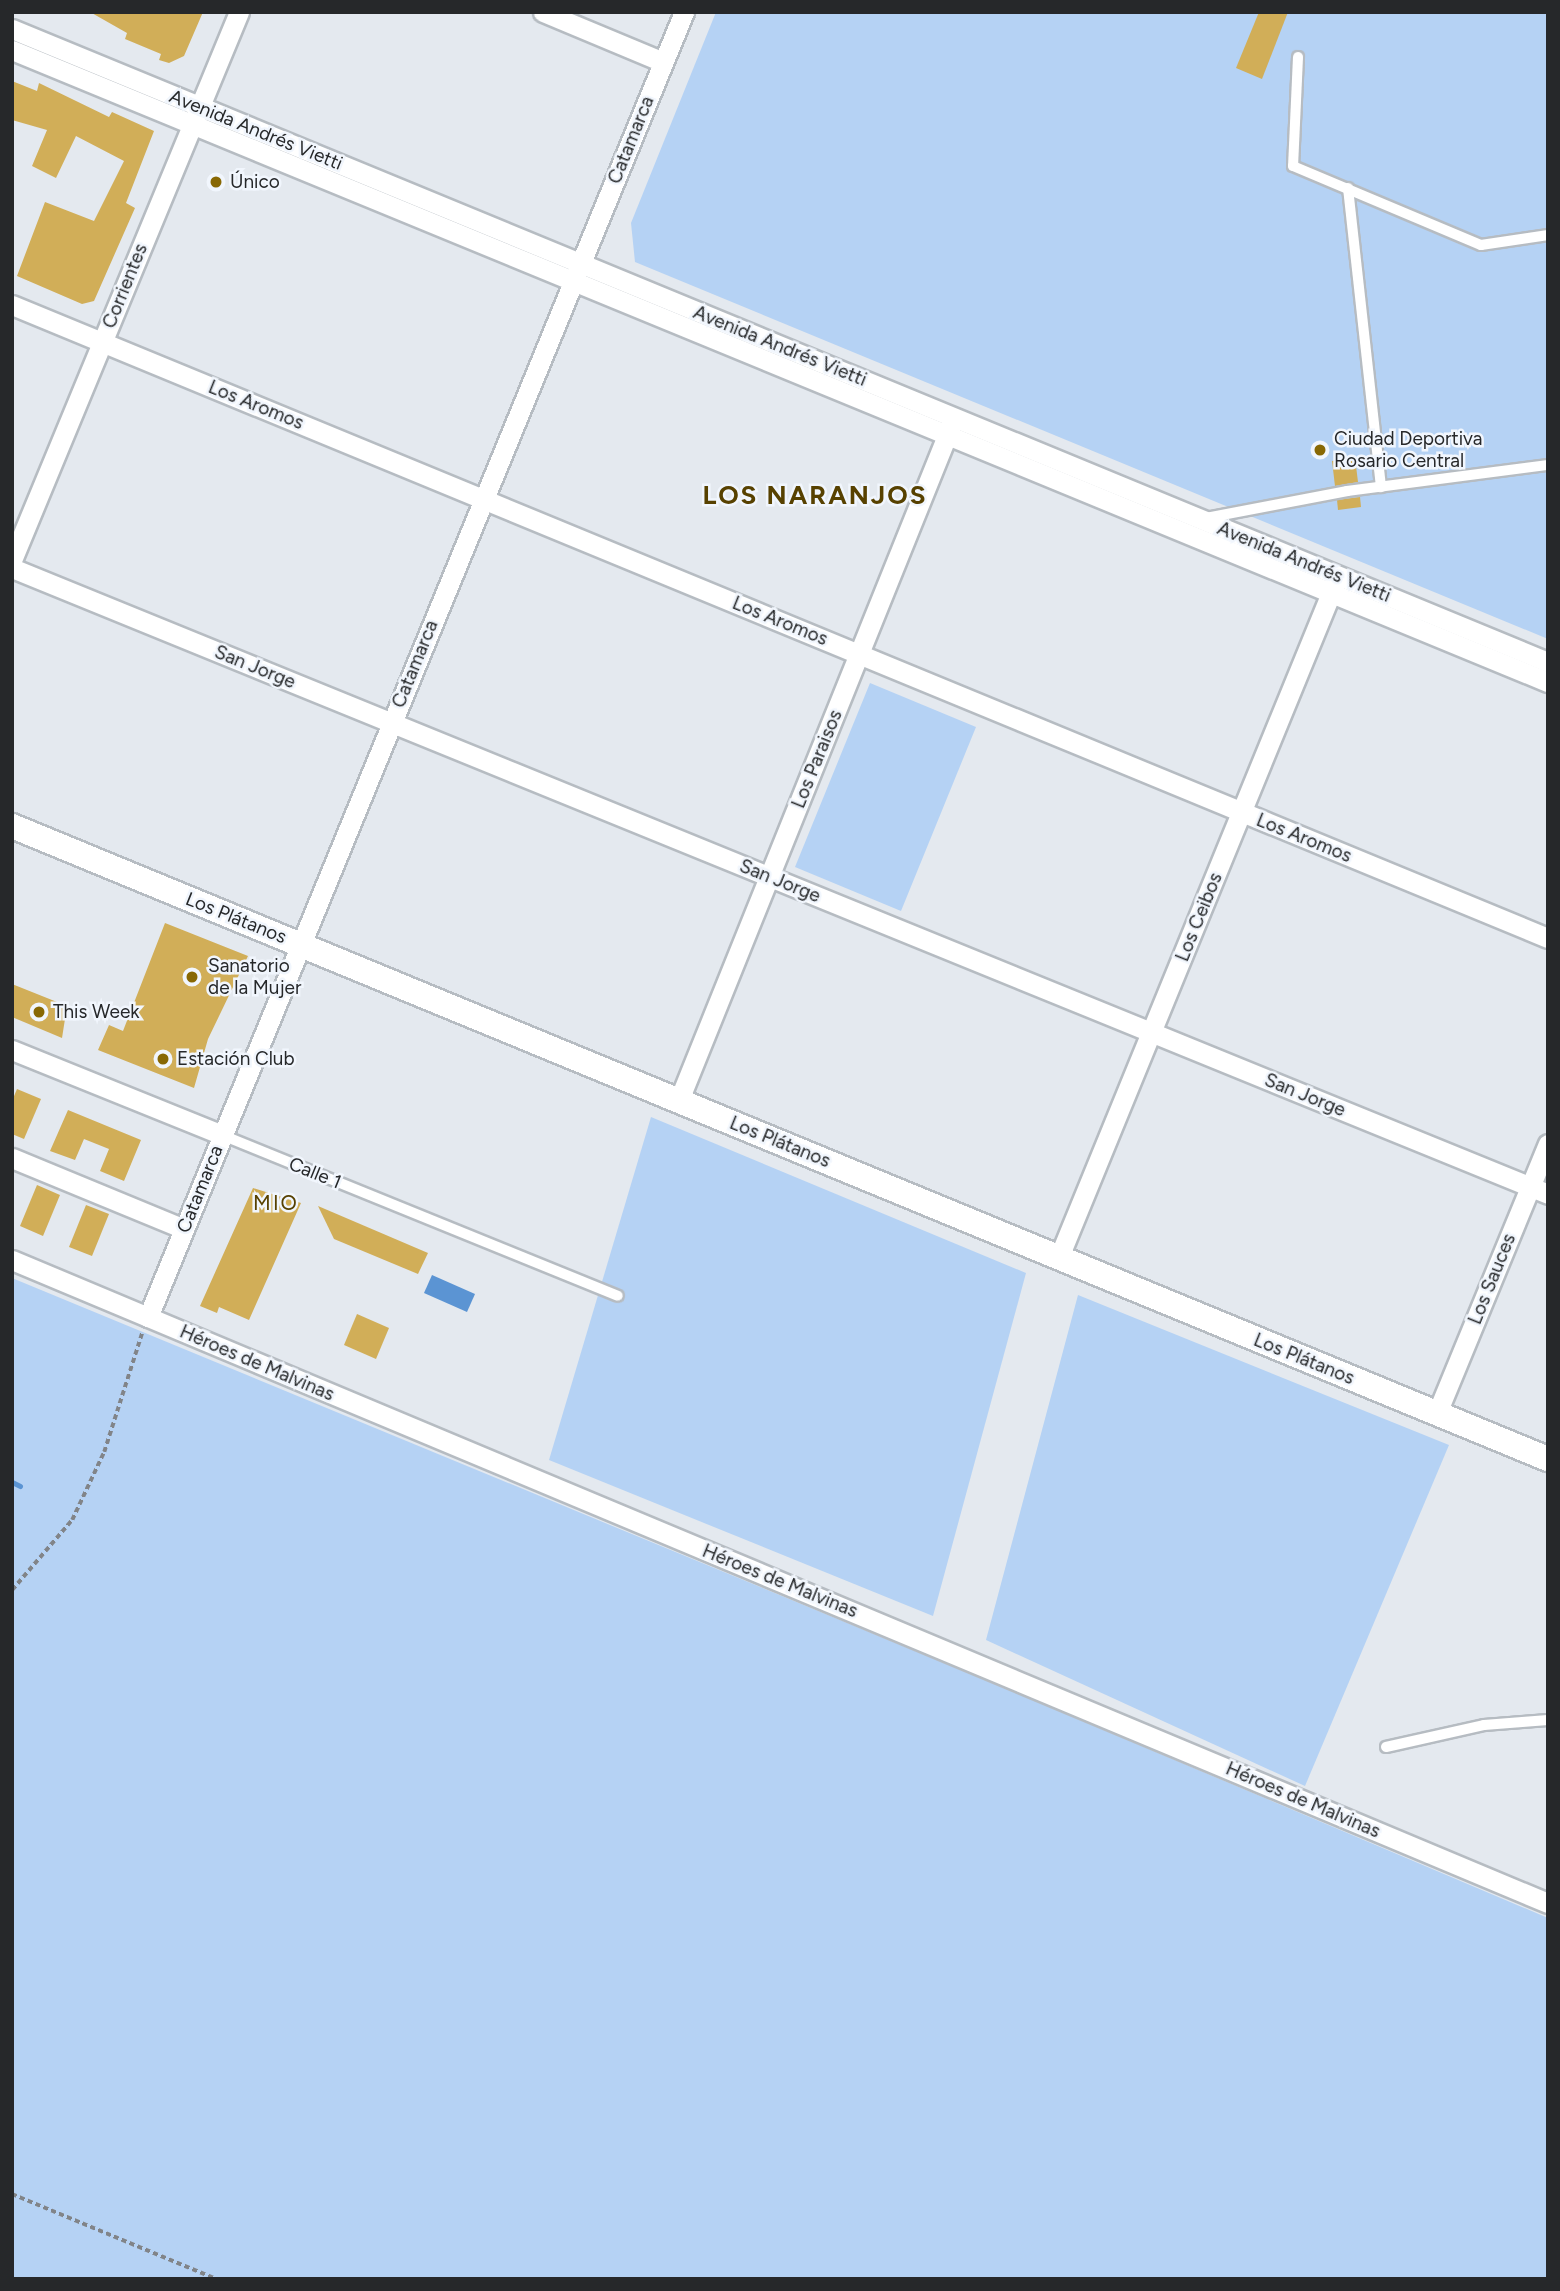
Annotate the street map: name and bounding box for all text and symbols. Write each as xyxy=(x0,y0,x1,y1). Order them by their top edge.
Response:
street label: Avenida Andrés Vietti xyxy=(166,85,346,175)
street label: Catamarca xyxy=(603,93,659,187)
place label: Único xyxy=(230,171,280,193)
marker: Único xyxy=(208,174,224,190)
street label: Corrientes xyxy=(98,240,152,332)
street label: Avenida Andrés Vietti xyxy=(690,301,870,391)
street label: Los Aromos xyxy=(205,376,307,434)
place label: Ciudad Deportiva Rosario Central xyxy=(1334,428,1482,472)
marker: Ciudad Deportiva Rosario Central xyxy=(1312,442,1328,458)
district label: LOS NARANJOS xyxy=(704,480,926,512)
street label: Avenida Andrés Vietti xyxy=(1214,517,1394,607)
street label: Los Aromos xyxy=(729,592,831,650)
street label: Catamarca xyxy=(387,617,443,711)
street label: San Jorge xyxy=(211,640,299,694)
street label: Los Paraisos xyxy=(787,706,847,812)
street label: Los Aromos xyxy=(1253,809,1355,867)
street label: San Jorge xyxy=(736,854,824,908)
street label: Los Ceibos xyxy=(1171,869,1227,965)
street label: Los Plátanos xyxy=(182,887,290,949)
place label: Sanatorio de la Mujer xyxy=(208,955,301,999)
marker: Sanatorio de la Mujer xyxy=(182,967,202,987)
place label: This Week xyxy=(53,1001,139,1023)
marker: This Week xyxy=(31,1004,47,1020)
place label: Estación Club xyxy=(177,1048,295,1070)
marker: Estación Club xyxy=(155,1051,171,1067)
street label: San Jorge xyxy=(1261,1068,1349,1122)
street label: Los Plátanos xyxy=(726,1111,834,1173)
street label: Catamarca xyxy=(172,1142,228,1236)
street label: Calle 1 xyxy=(285,1152,345,1194)
district label: MIO xyxy=(253,1190,299,1216)
street label: Los Sauces xyxy=(1463,1230,1521,1328)
street label: Héroes de Malvinas xyxy=(176,1320,338,1406)
street label: Los Plátanos xyxy=(1250,1328,1358,1390)
street label: Héroes de Malvinas xyxy=(699,1539,861,1623)
street label: Héroes de Malvinas xyxy=(1222,1757,1384,1843)

